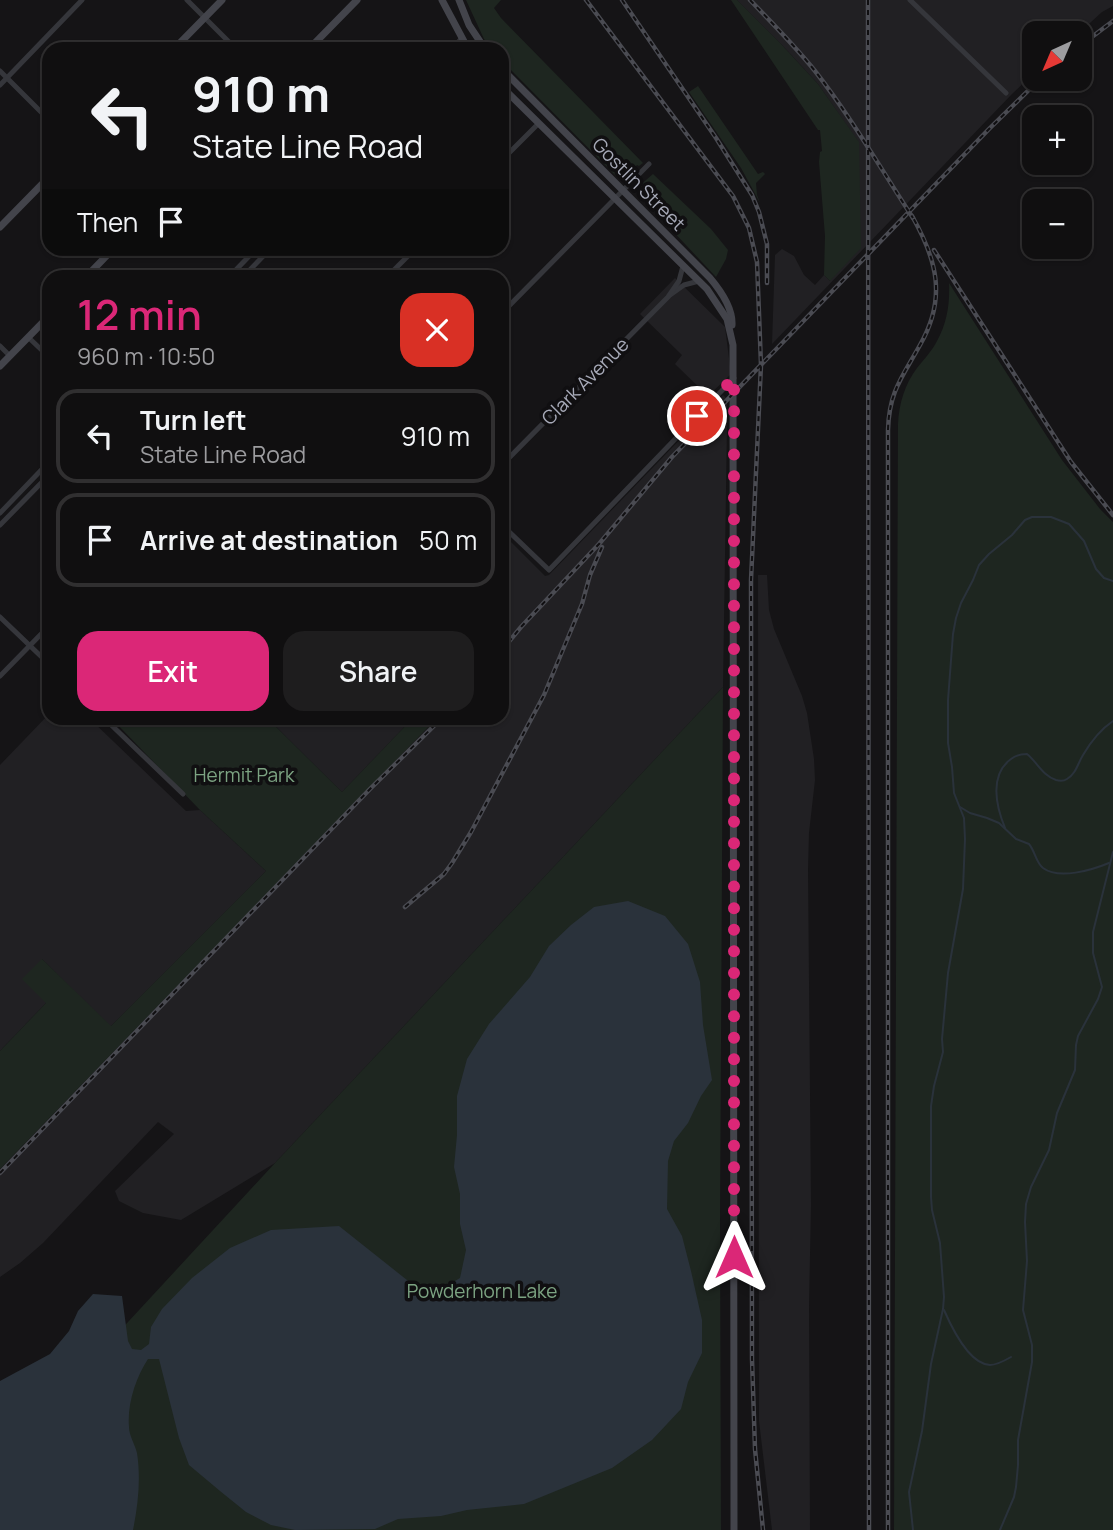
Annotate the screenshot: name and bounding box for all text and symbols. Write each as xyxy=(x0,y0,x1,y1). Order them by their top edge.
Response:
north arrow xyxy=(1022,21,1092,91)
map controls xyxy=(1022,21,1092,259)
text: 910 m xyxy=(192,60,330,127)
icon: left xyxy=(77,70,168,161)
button: + xyxy=(1022,105,1092,175)
text: State Line Road xyxy=(192,124,423,168)
street label: Gostlin Street xyxy=(587,132,691,236)
button: − xyxy=(1022,189,1092,259)
icon: arrive xyxy=(152,203,190,241)
text: Then xyxy=(77,204,138,240)
text: 12 min xyxy=(77,285,202,343)
button: close xyxy=(400,293,474,367)
street label: Clark Avenue xyxy=(536,332,634,430)
text: 960 m · 10:50 xyxy=(77,340,215,372)
pin xyxy=(667,386,727,446)
icon: arrive xyxy=(678,397,716,435)
text: Turn left xyxy=(140,402,247,438)
icon: left xyxy=(81,417,119,455)
text: 910 m xyxy=(401,418,470,454)
text: State Line Road xyxy=(140,438,306,470)
icon: arrive xyxy=(81,521,119,559)
text: Arrive at destination xyxy=(140,522,398,558)
text: 50 m xyxy=(419,522,477,558)
button: Exit xyxy=(77,631,269,711)
button: Share xyxy=(283,631,474,711)
park label: Hermit Park xyxy=(194,762,295,788)
position arrow xyxy=(697,1220,771,1294)
park label: Powderhorn Lake xyxy=(407,1278,557,1304)

